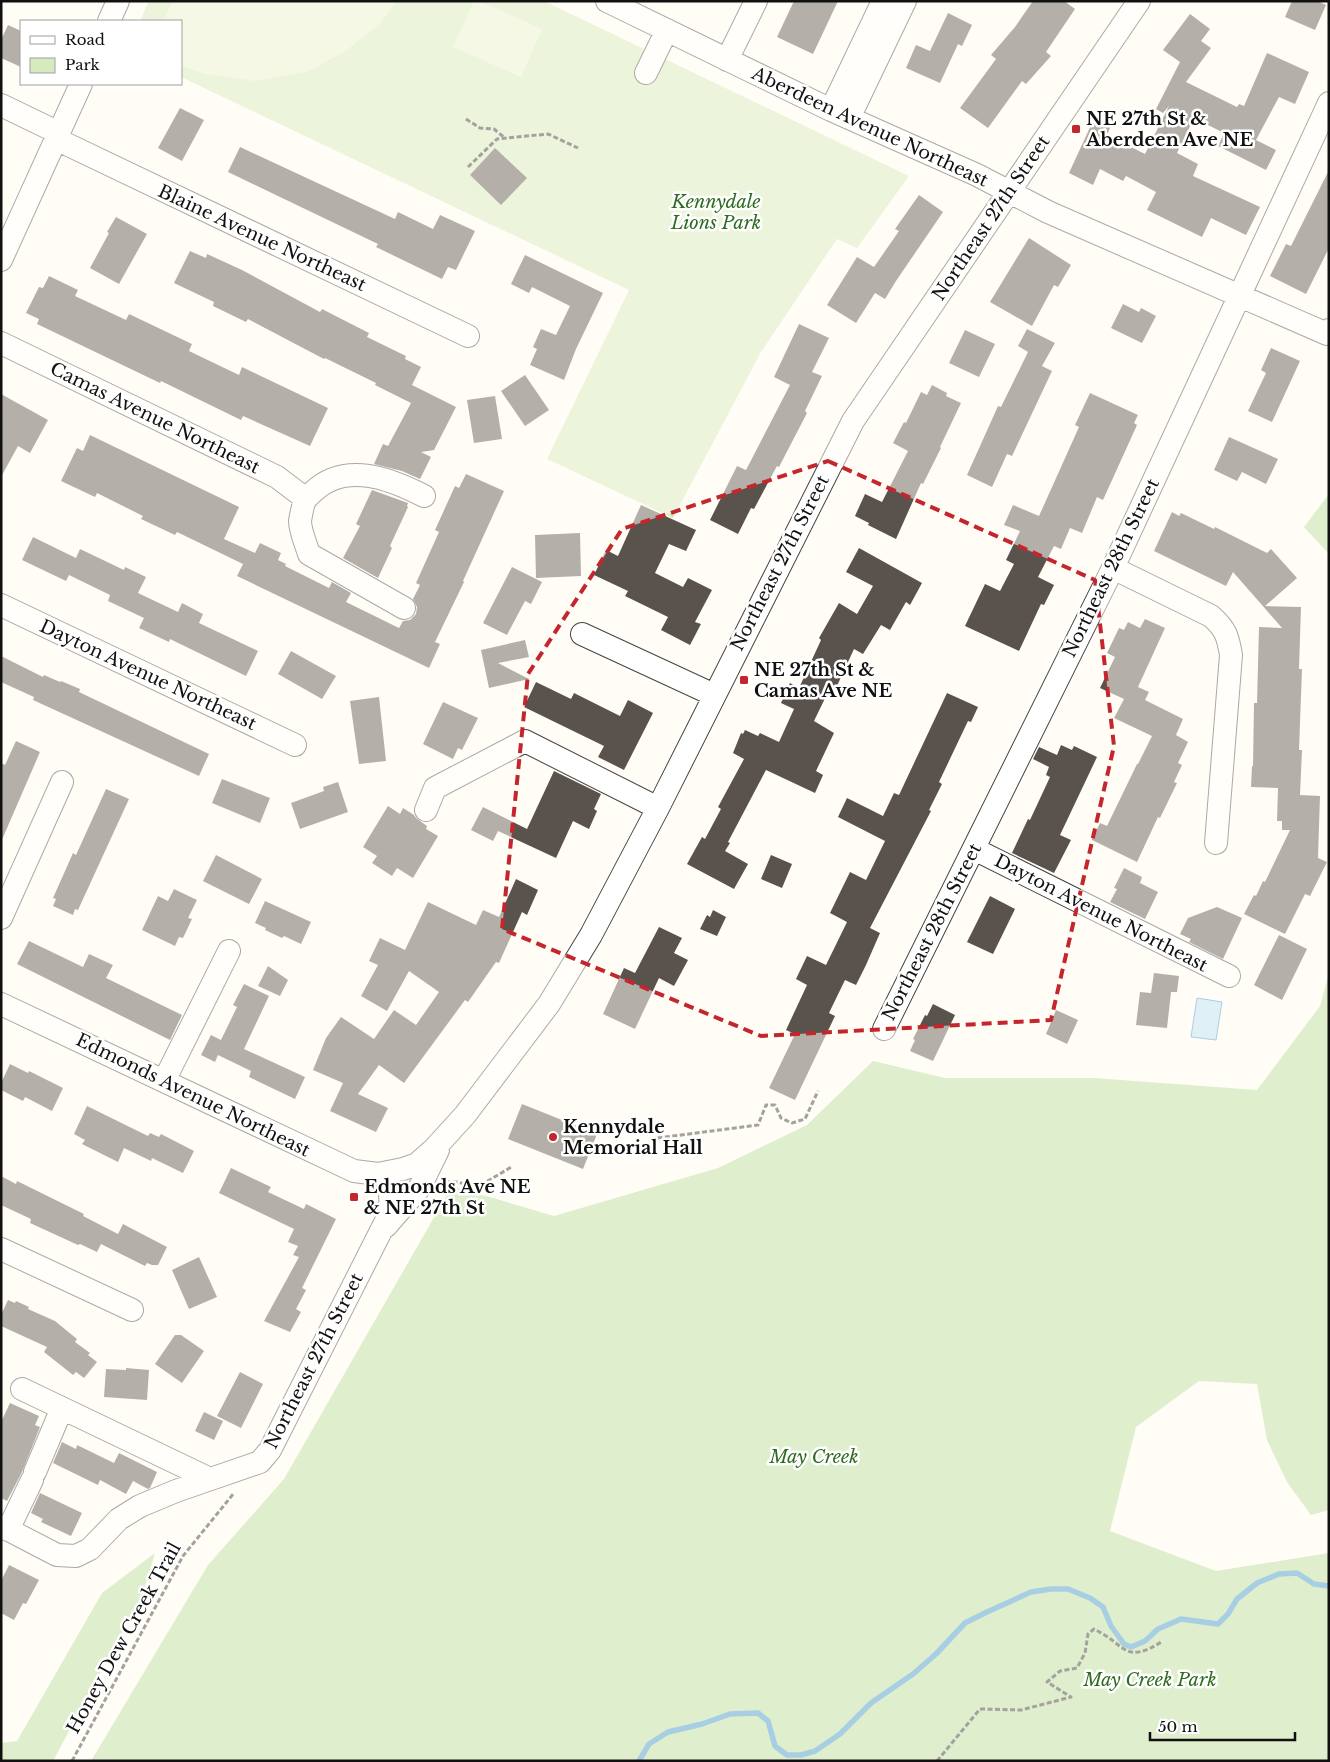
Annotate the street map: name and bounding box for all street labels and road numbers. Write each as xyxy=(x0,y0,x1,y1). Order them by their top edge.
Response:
street label: Aberdeen Avenue Northeast xyxy=(747,62,992,192)
street label: Northeast 27th Street xyxy=(928,131,1055,305)
street label: Blaine Avenue Northeast xyxy=(154,180,370,296)
street label: Camas Avenue Northeast xyxy=(47,358,264,478)
street label: Northeast 27th Street xyxy=(726,471,834,655)
street label: Northeast 28th Street xyxy=(1058,475,1164,661)
street label: Dayton Avenue Northeast xyxy=(36,615,260,735)
street label: Northeast 28th Street xyxy=(878,839,986,1024)
street label: Dayton Avenue Northeast xyxy=(991,850,1212,977)
street label: Edmonds Avenue Northeast xyxy=(72,1029,314,1161)
street label: Northeast 27th Street xyxy=(260,1269,368,1453)
street label: Honey Dew Creek Trail xyxy=(62,1538,186,1737)

